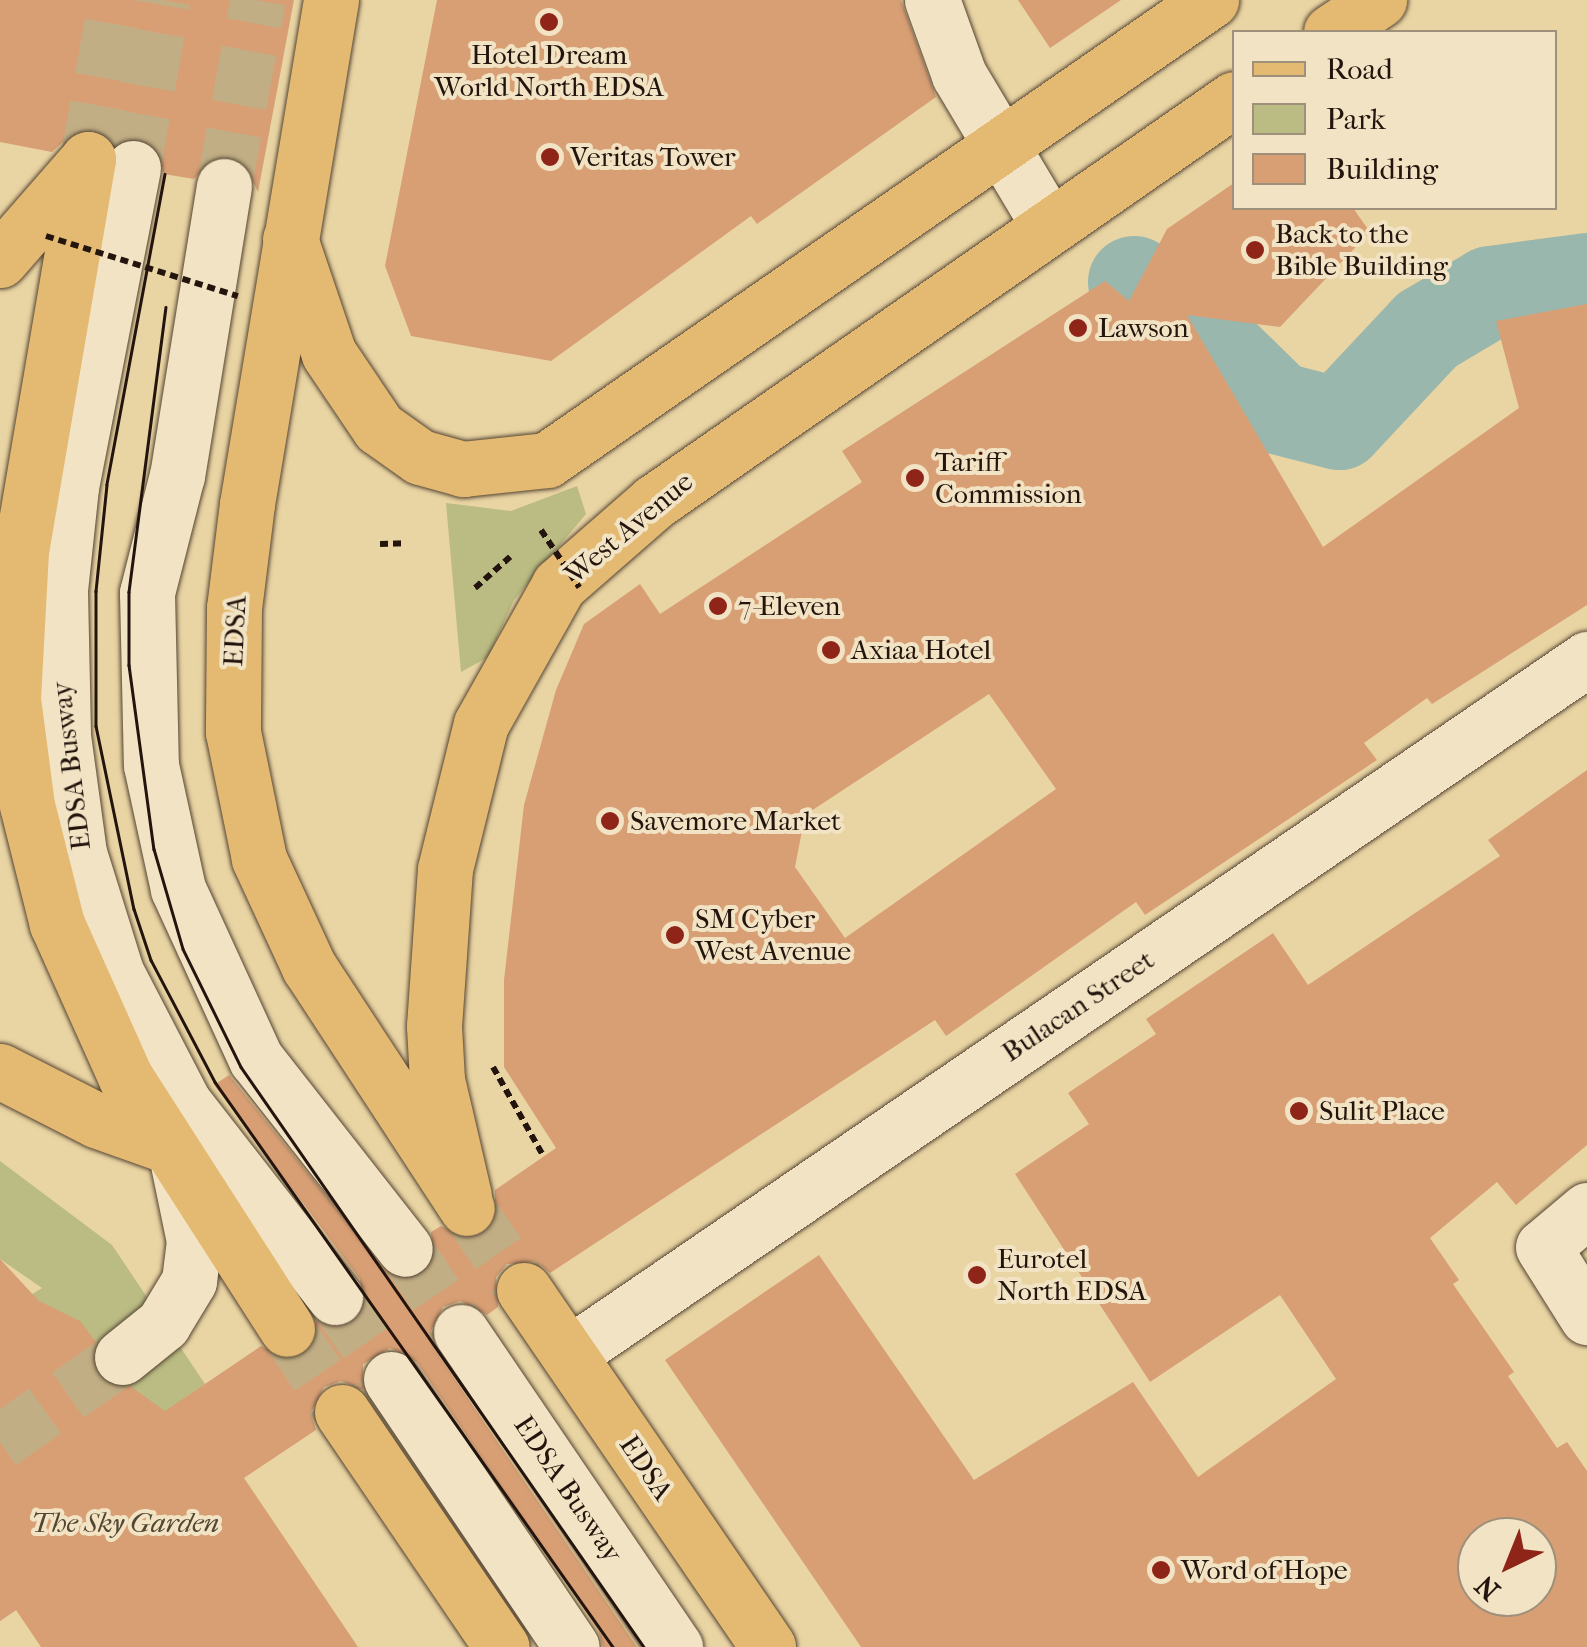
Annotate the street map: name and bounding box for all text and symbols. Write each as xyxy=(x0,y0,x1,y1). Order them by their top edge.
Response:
marker: Hotel Dream World North EDSA xyxy=(538,11,560,33)
legend xyxy=(1232,30,1557,210)
place label: Hotel Dream World North EDSA xyxy=(434,38,664,104)
text: Road xyxy=(1326,52,1393,87)
text: Park xyxy=(1326,102,1386,137)
place label: Veritas Tower xyxy=(570,140,736,174)
marker: Veritas Tower xyxy=(539,146,561,168)
text: Building xyxy=(1326,152,1438,187)
place label: Back to the Bible Building xyxy=(1275,217,1448,283)
marker: Back to the Bible Building xyxy=(1244,239,1266,261)
place label: Lawson xyxy=(1098,311,1189,345)
marker: Lawson xyxy=(1067,317,1089,339)
place label: Tariff Commission xyxy=(935,445,1082,511)
street label: West Avenue xyxy=(558,465,700,591)
marker: Tariff Commission xyxy=(904,467,926,489)
place label: 7-Eleven xyxy=(738,589,841,623)
street label: EDSA xyxy=(216,595,254,667)
marker: 7-Eleven xyxy=(707,595,729,617)
place label: Axiaa Hotel xyxy=(851,633,991,667)
marker: Axiaa Hotel xyxy=(820,639,842,661)
street label: EDSA Busway xyxy=(44,680,98,852)
place label: Savemore Market xyxy=(630,804,841,838)
marker: Savemore Market xyxy=(599,810,621,832)
place label: SM Cyber West Avenue xyxy=(695,902,851,968)
marker: SM Cyber West Avenue xyxy=(664,924,686,946)
street label: Bulacan Street xyxy=(996,943,1160,1069)
place label: Sulit Place xyxy=(1319,1094,1445,1128)
marker: Sulit Place xyxy=(1288,1100,1310,1122)
place label: Eurotel North EDSA xyxy=(997,1242,1147,1308)
marker: Eurotel North EDSA xyxy=(966,1264,988,1286)
street label: EDSA Busway xyxy=(507,1409,629,1569)
street label: EDSA xyxy=(612,1429,680,1507)
park label: The Sky Garden xyxy=(31,1506,219,1540)
north arrow xyxy=(1457,1517,1557,1617)
place label: Word of Hope xyxy=(1181,1553,1348,1587)
marker: Word of Hope xyxy=(1150,1559,1172,1581)
text: N xyxy=(1469,1569,1507,1607)

